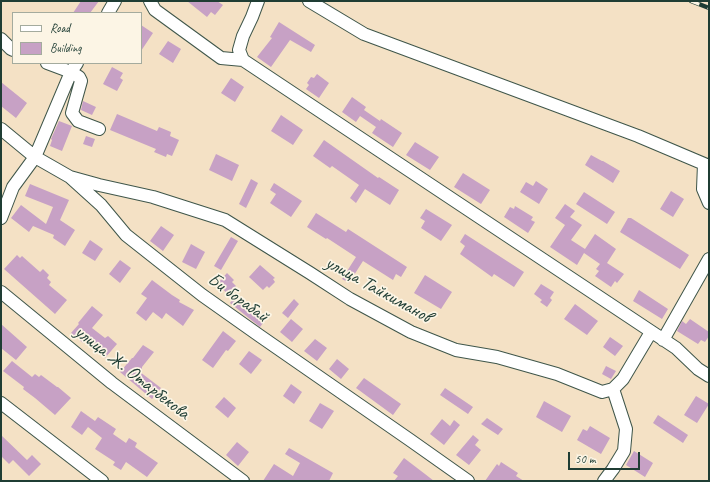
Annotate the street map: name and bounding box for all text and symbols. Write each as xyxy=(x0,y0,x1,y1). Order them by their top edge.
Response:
legend xyxy=(12,12,142,64)
text: Road xyxy=(50,20,70,36)
text: Building xyxy=(50,40,82,56)
street label: улица Тайкиманов xyxy=(321,252,435,328)
street label: Би борабай xyxy=(203,268,273,328)
street label: улица Ж. Отарбекова xyxy=(70,321,194,425)
scale bar xyxy=(570,444,642,470)
text: 50 m xyxy=(575,451,595,467)

